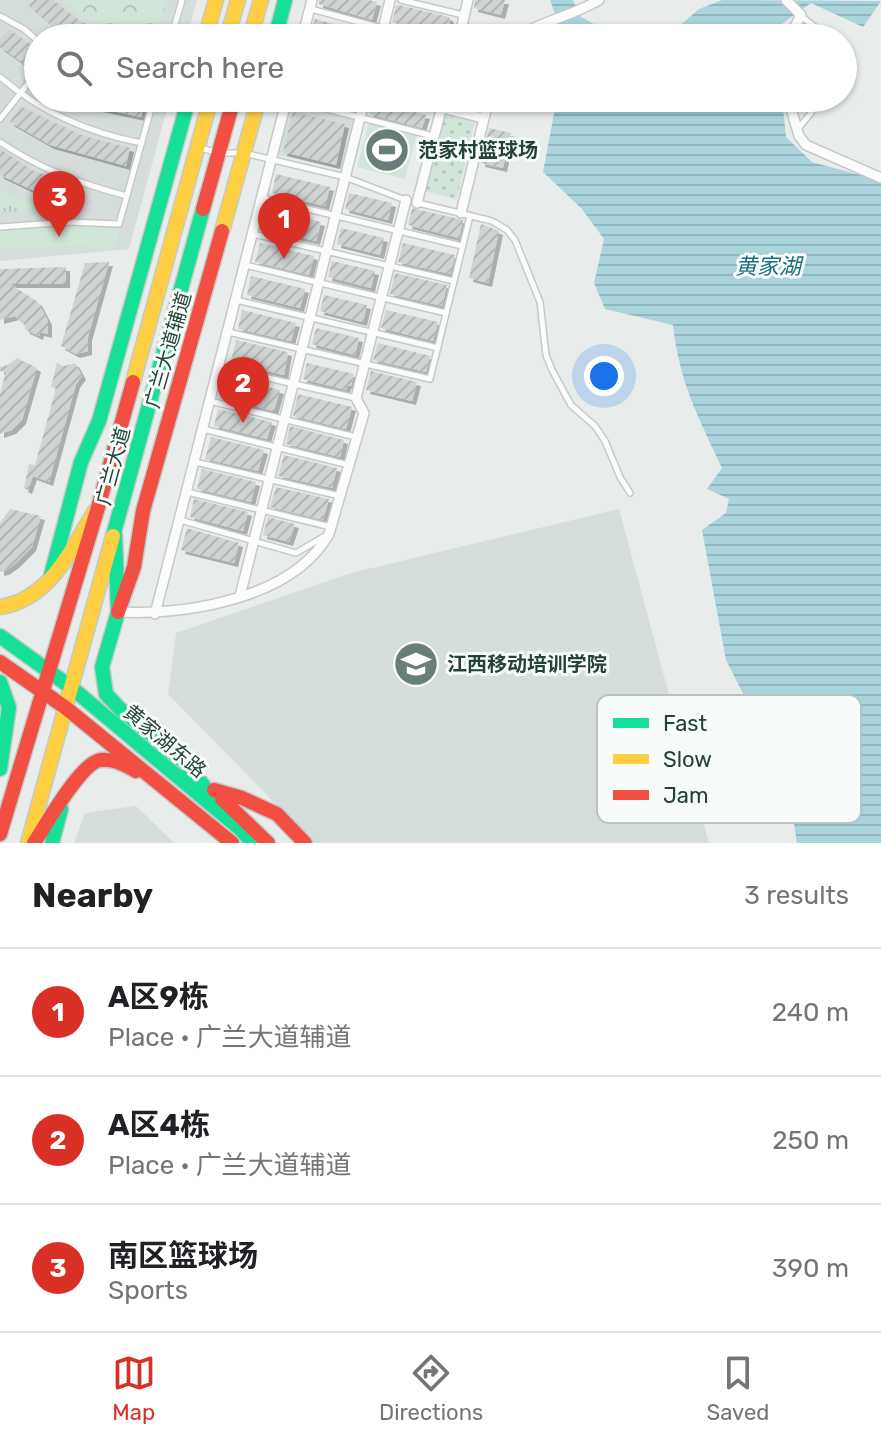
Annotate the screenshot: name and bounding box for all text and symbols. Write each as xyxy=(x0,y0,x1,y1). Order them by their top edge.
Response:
search box xyxy=(24,24,857,112)
icon: search xyxy=(52,46,96,90)
text: Search here xyxy=(116,50,284,86)
sports icon: 范家村篮球场 xyxy=(363,126,411,174)
place label: 范家村篮球场 xyxy=(418,138,538,162)
pin: 3 xyxy=(33,171,85,237)
pin: 1 xyxy=(258,193,310,259)
water label: 黄家湖 xyxy=(735,253,804,280)
street label: 广兰大道辅道 xyxy=(140,289,196,411)
your location xyxy=(584,356,624,396)
pin: 2 xyxy=(217,357,269,423)
street label: 广兰大道 xyxy=(91,424,135,508)
school or university icon: 江西移动培训学院 xyxy=(392,640,440,688)
place label: 江西移动培训学院 xyxy=(447,652,607,676)
legend xyxy=(597,695,861,823)
street label: 黄家湖东路 xyxy=(119,700,211,782)
text: Fast xyxy=(663,710,708,737)
text: Slow xyxy=(663,746,712,773)
text: Jam xyxy=(663,782,709,809)
text: Nearby xyxy=(32,875,153,916)
text: 3 results xyxy=(744,880,849,911)
text: A区9栋 xyxy=(108,979,209,1015)
text: 1 xyxy=(52,997,64,1028)
text: 240 m xyxy=(772,997,849,1028)
text: Place · 广兰大道辅道 xyxy=(108,1022,352,1053)
text: A区4栋 xyxy=(108,1107,210,1143)
text: 2 xyxy=(50,1125,66,1156)
text: 250 m xyxy=(772,1125,849,1156)
text: Place · 广兰大道辅道 xyxy=(108,1150,352,1181)
text: 南区篮球场 xyxy=(108,1238,258,1274)
text: 3 xyxy=(49,1253,67,1284)
text: 390 m xyxy=(772,1253,849,1284)
text: Sports xyxy=(108,1275,188,1306)
tab: Map xyxy=(112,1351,156,1426)
tab: Directions xyxy=(379,1351,483,1426)
tab: Saved xyxy=(707,1351,769,1426)

